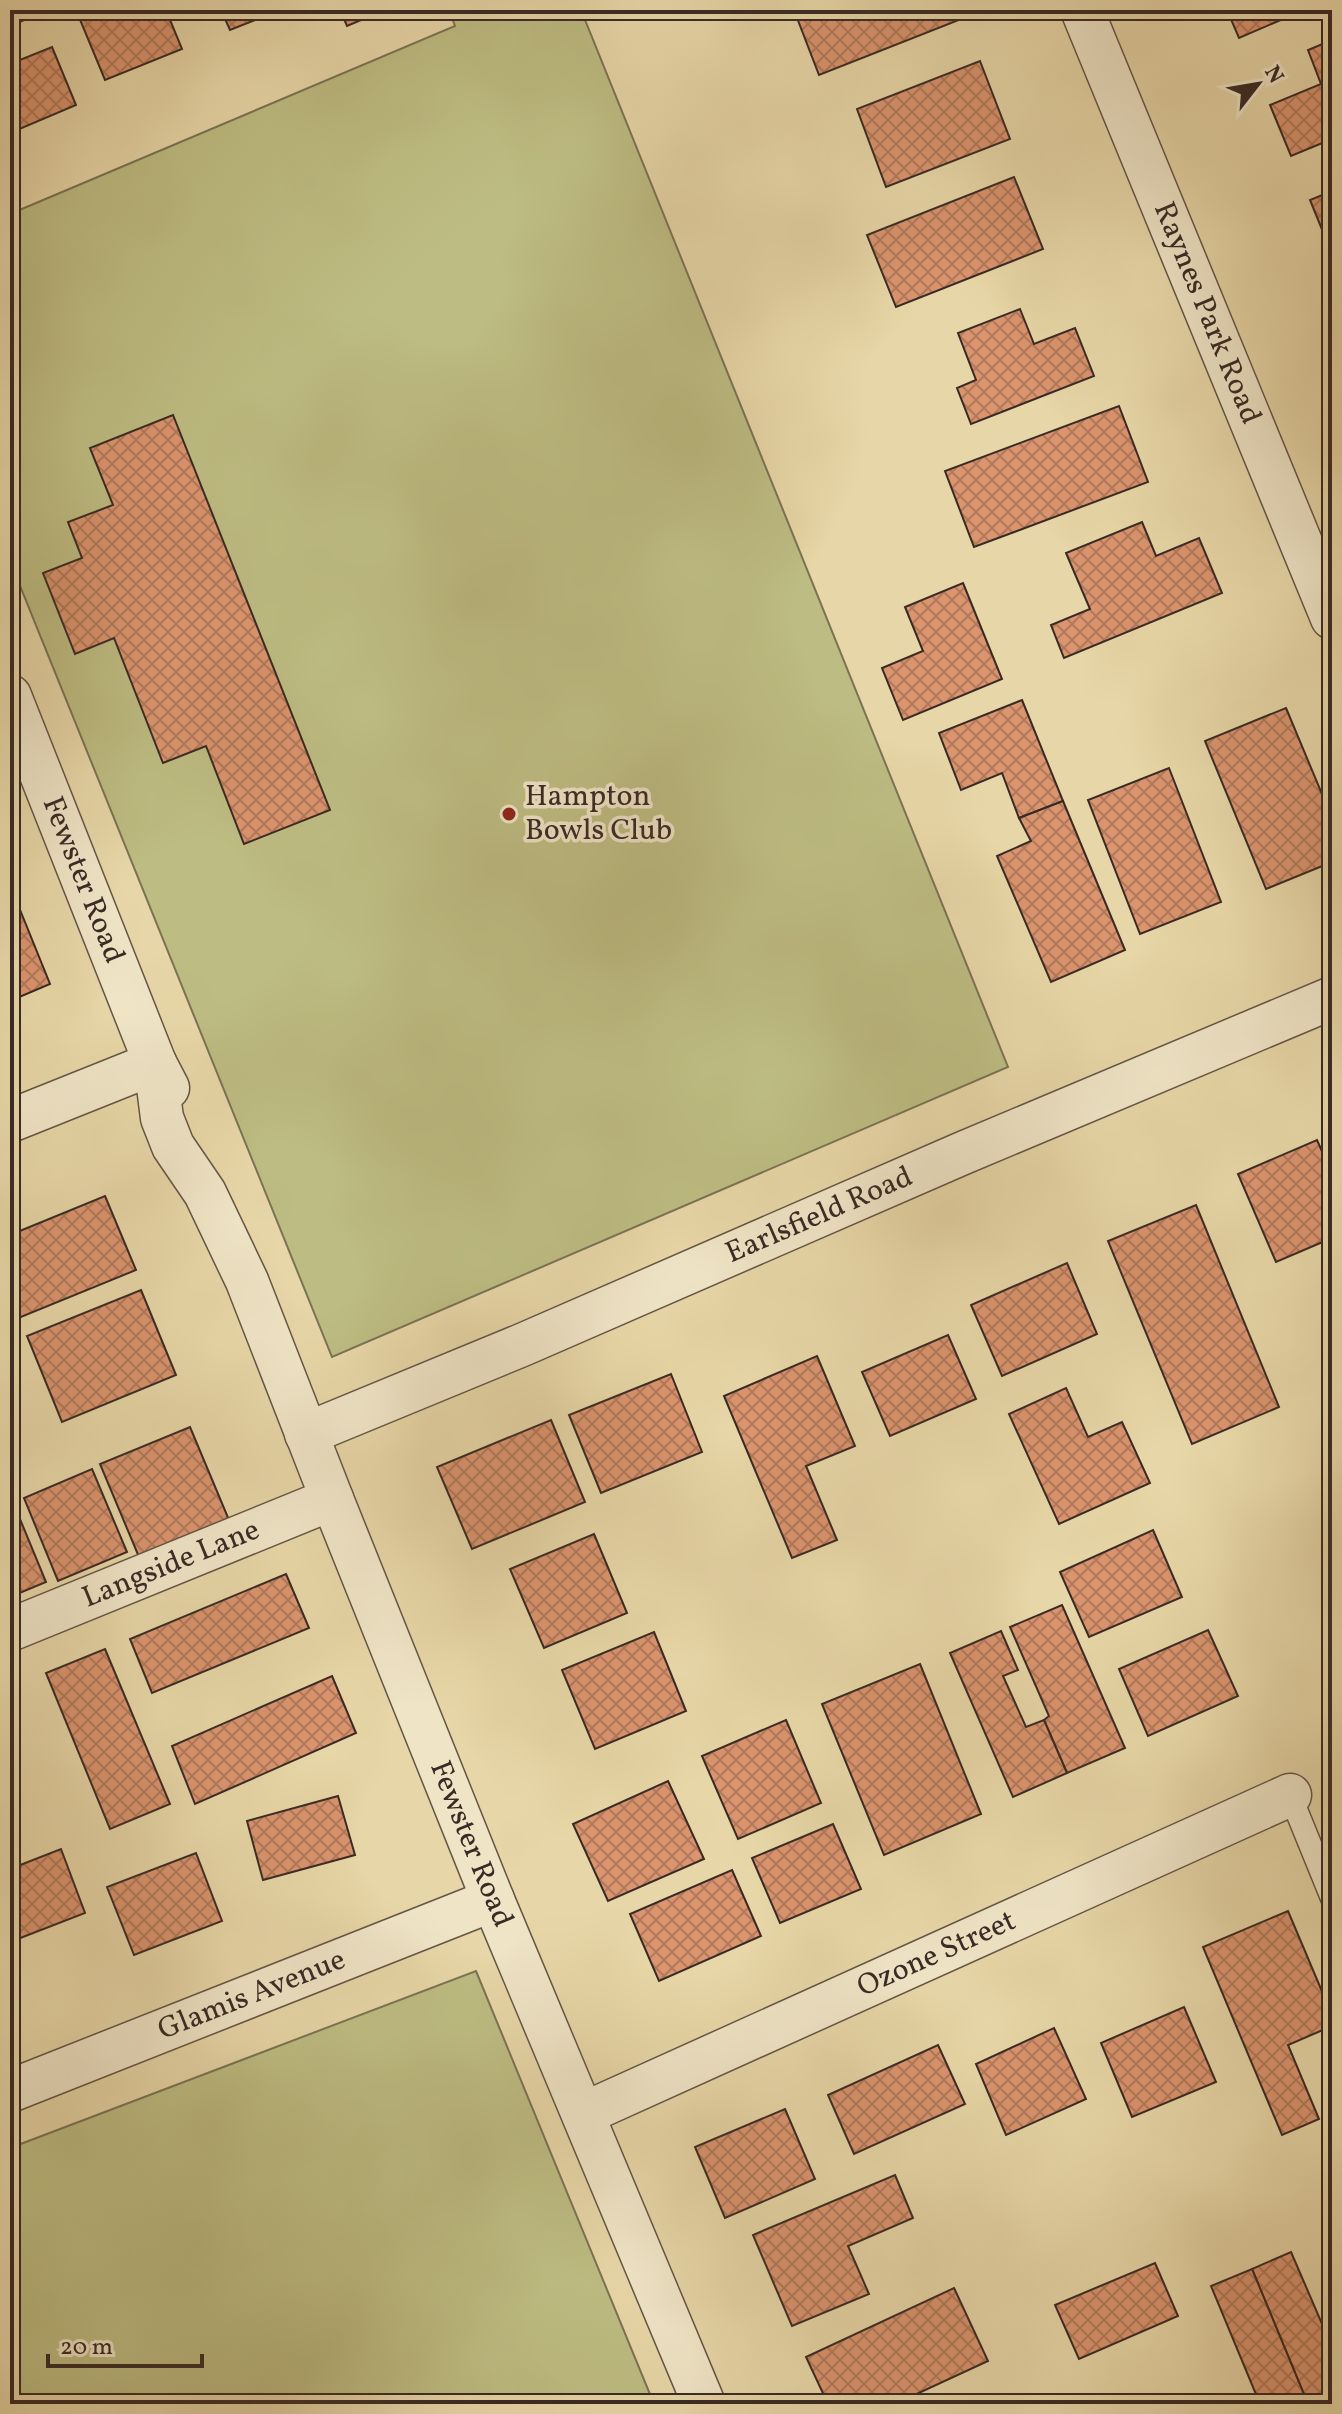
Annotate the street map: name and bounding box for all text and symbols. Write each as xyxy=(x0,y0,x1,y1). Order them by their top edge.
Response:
north arrow xyxy=(1218,44,1298,124)
text: N xyxy=(1256,60,1290,90)
street label: Raynes Park Road xyxy=(1142,196,1271,431)
place label: Hampton Bowls Club xyxy=(525,776,672,852)
street label: Fewster Road xyxy=(31,791,135,970)
marker: Hampton Bowls Club xyxy=(500,805,518,823)
street label: Earlsfield Road xyxy=(719,1156,920,1275)
street label: Langside Lane xyxy=(76,1510,266,1619)
street label: Fewster Road xyxy=(418,1755,523,1934)
street label: Ozone Street xyxy=(851,1900,1023,2008)
street label: Glamis Avenue xyxy=(152,1939,352,2051)
scale bar xyxy=(48,2318,202,2368)
text: 20 m xyxy=(60,2331,113,2365)

